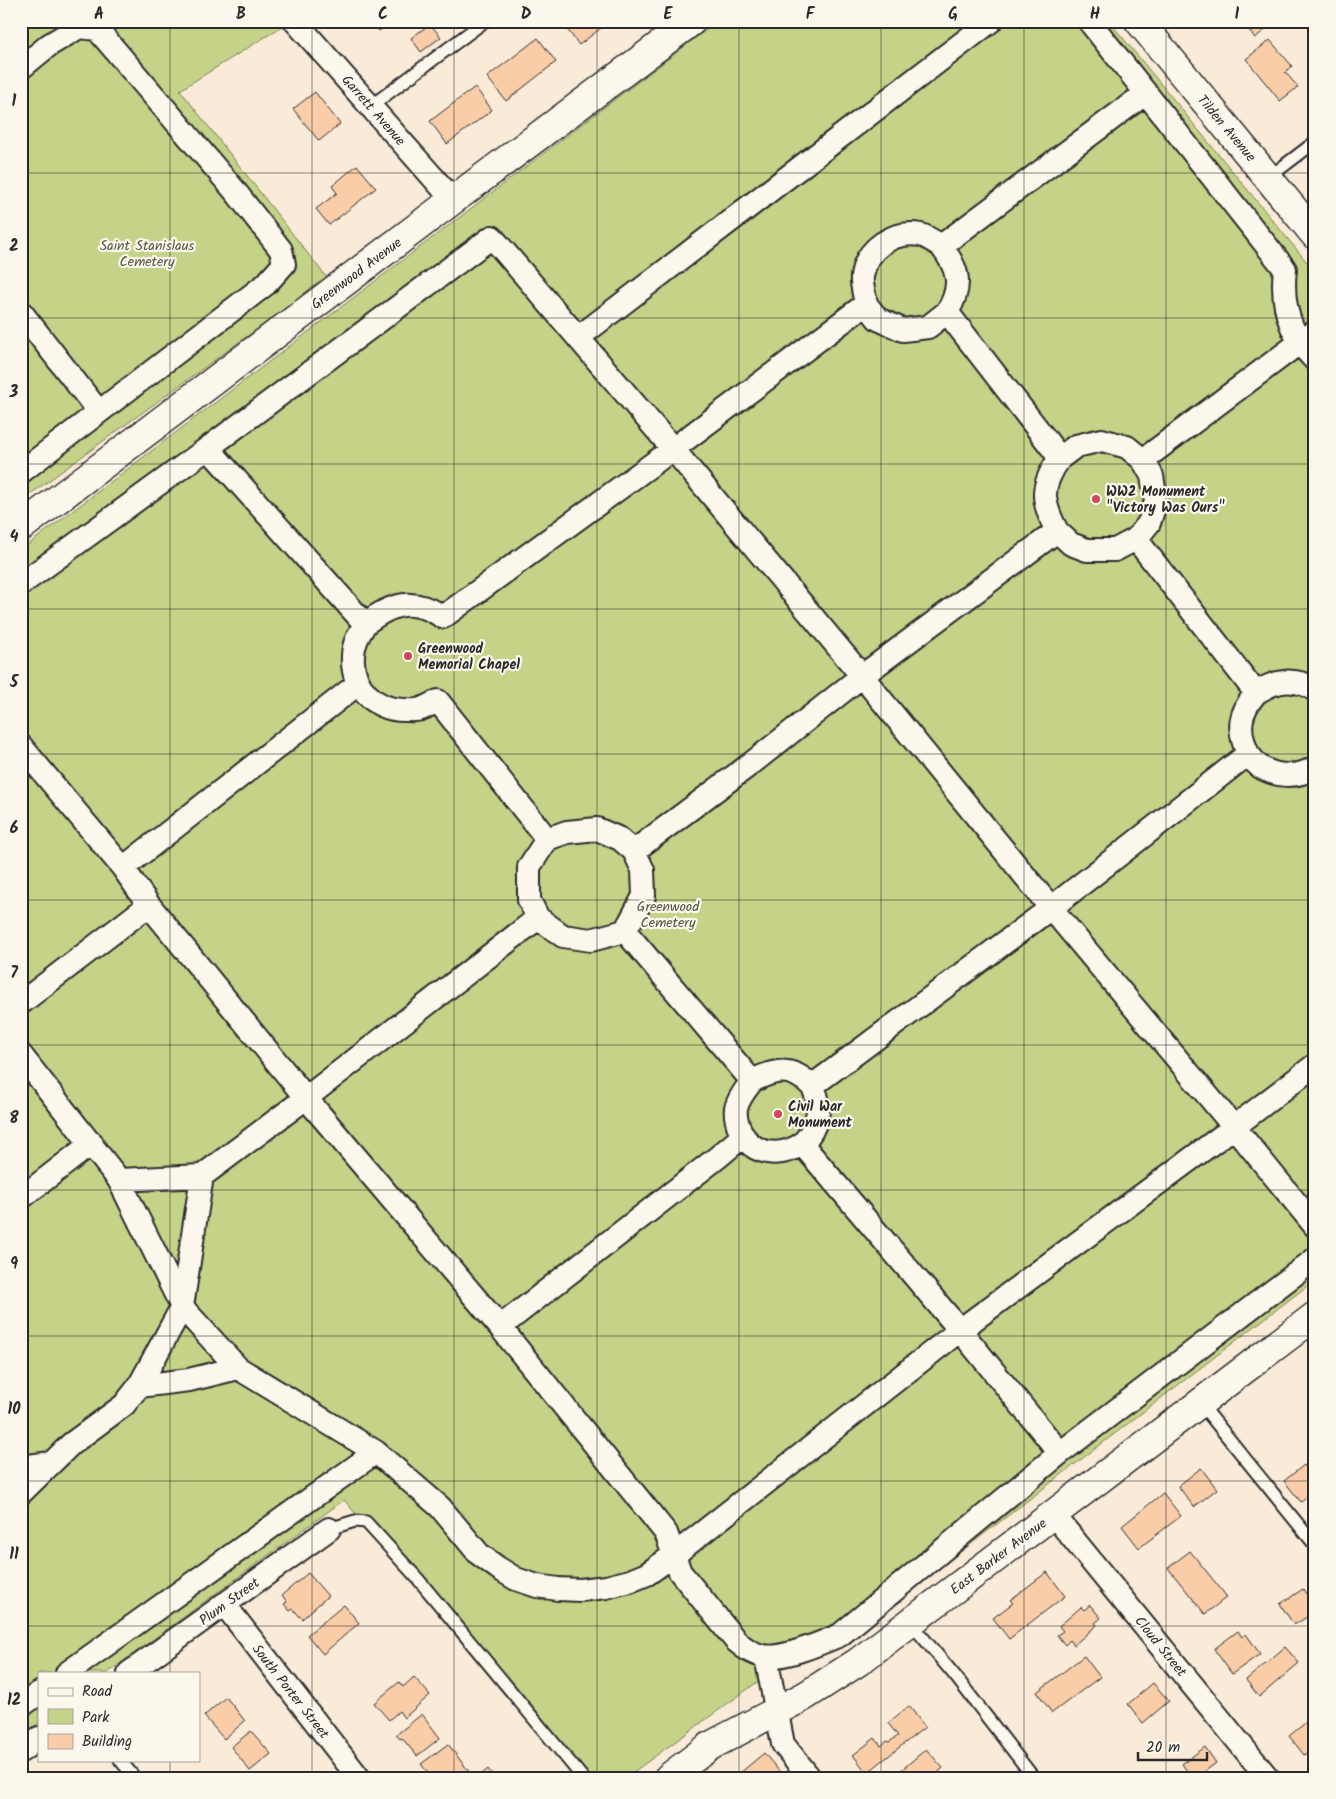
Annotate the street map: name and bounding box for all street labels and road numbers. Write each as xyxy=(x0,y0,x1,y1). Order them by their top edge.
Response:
street label: Garrett Avenue xyxy=(336,70,411,152)
street label: Tilden Avenue xyxy=(1192,90,1261,168)
street label: Greenwood Avenue xyxy=(306,232,407,315)
street label: East Barker Avenue xyxy=(946,1513,1052,1601)
street label: Plum Street xyxy=(195,1572,265,1631)
street label: Cloud Street xyxy=(1129,1611,1192,1682)
street label: South Porter Street xyxy=(246,1639,335,1744)

